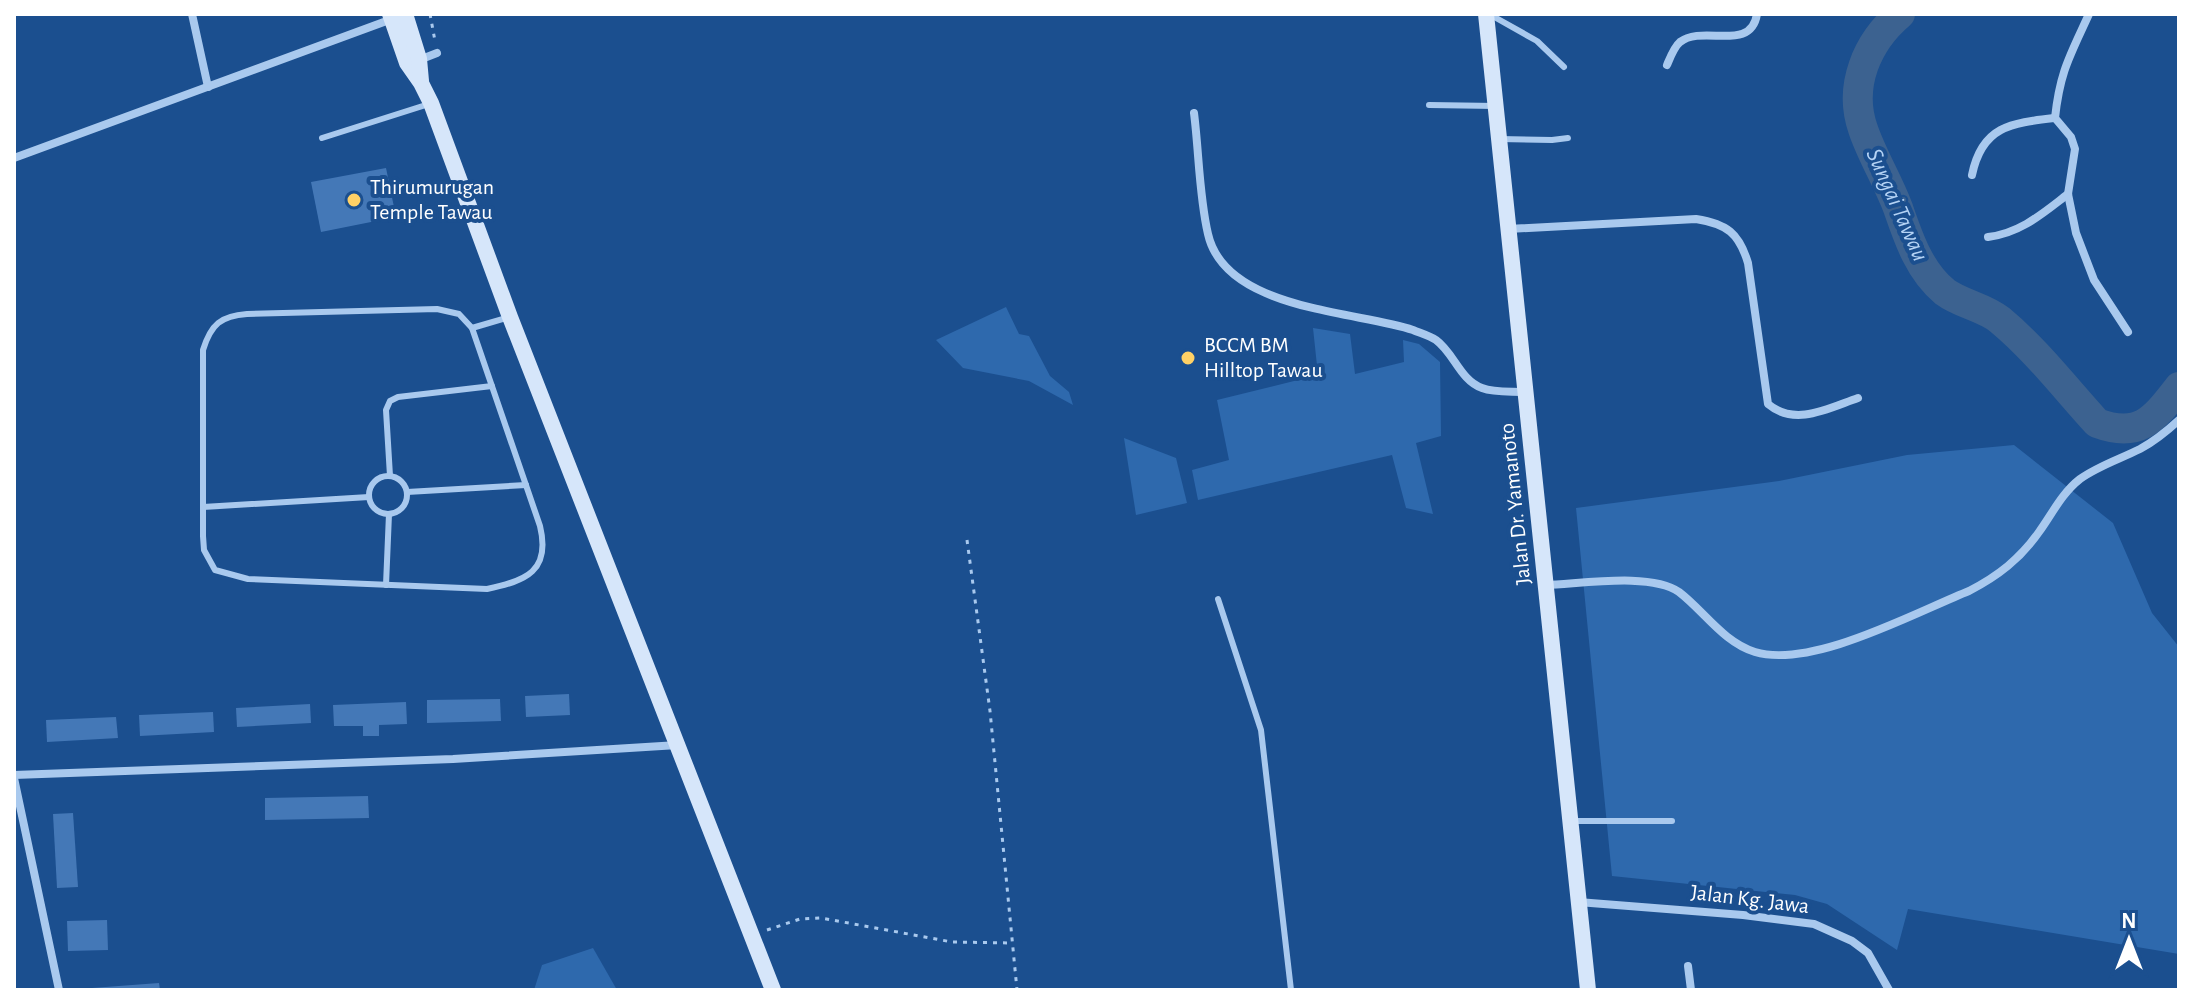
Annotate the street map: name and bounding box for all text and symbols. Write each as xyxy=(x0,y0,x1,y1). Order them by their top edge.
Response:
water label: Sungai Tawau xyxy=(1861,145,1933,265)
place label: Thirumurugan Temple Tawau xyxy=(370,176,494,223)
marker: Thirumurugan Temple Tawau xyxy=(345,191,363,209)
place label: BCCM BM Hilltop Tawau xyxy=(1204,334,1323,381)
marker: BCCM BM Hilltop Tawau xyxy=(1179,349,1197,367)
street label: Jalan Dr. Yamanoto xyxy=(1496,422,1534,586)
street label: Jalan Kg. Jawa xyxy=(1689,881,1811,917)
north arrow xyxy=(2089,900,2169,980)
text: N xyxy=(2121,910,2137,932)

